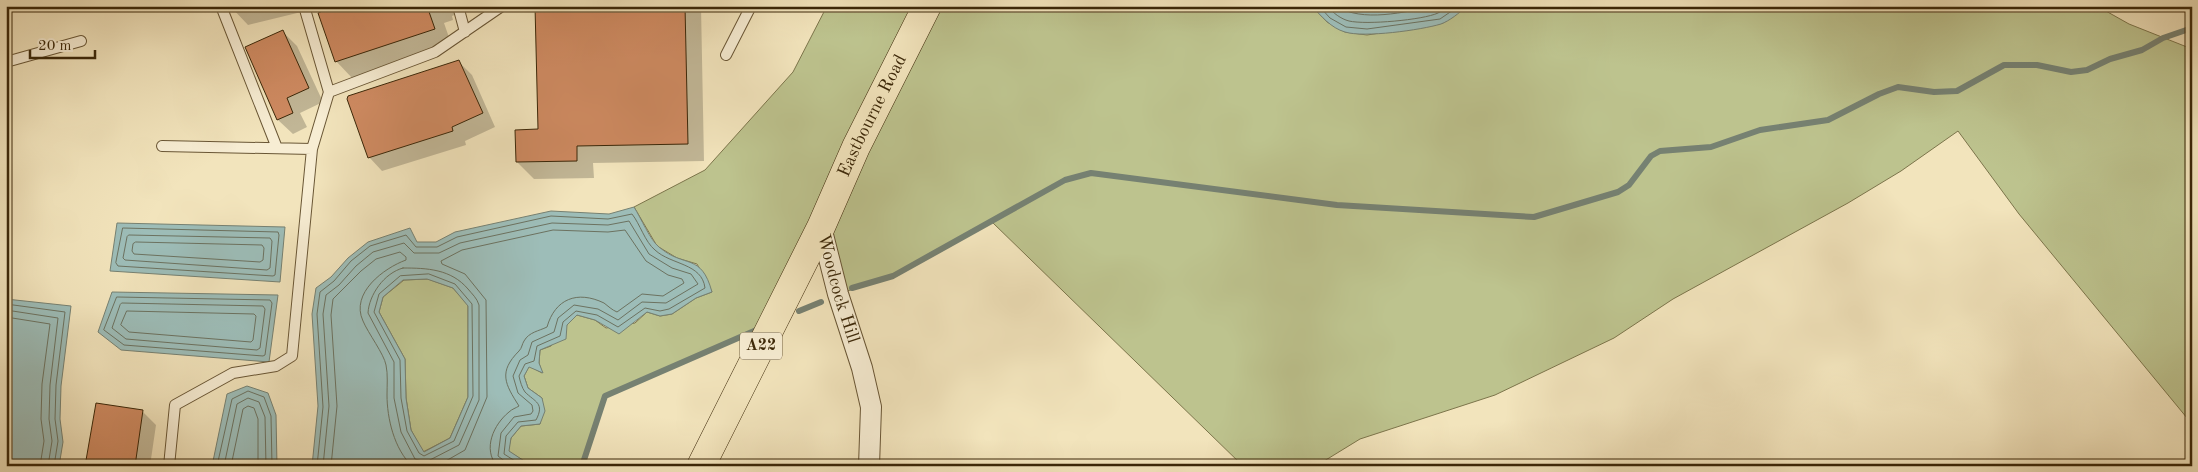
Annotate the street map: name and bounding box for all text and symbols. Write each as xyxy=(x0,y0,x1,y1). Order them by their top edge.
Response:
scale bar xyxy=(30,28,95,60)
text: 20 m xyxy=(38,39,72,54)
street label: Eastbourne Road xyxy=(835,52,910,180)
street label: Woodcock Hill xyxy=(814,232,862,346)
road number: A22 xyxy=(740,332,782,360)

